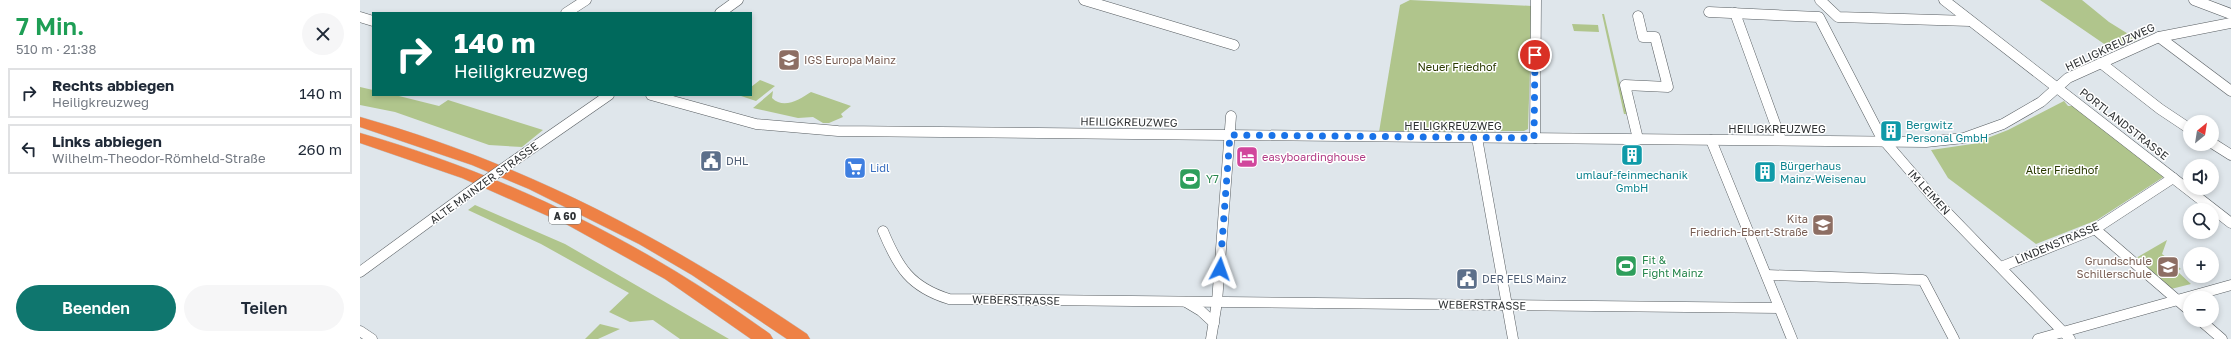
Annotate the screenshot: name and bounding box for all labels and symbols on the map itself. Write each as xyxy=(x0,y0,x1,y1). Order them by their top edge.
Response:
street label: HEILIGKREUZWEG xyxy=(2063,20,2157,73)
pin xyxy=(1518,38,1552,72)
school or university icon: IGS Europa Mainz xyxy=(776,47,802,73)
place label: IGS Europa Mainz xyxy=(804,53,896,66)
park label: Neuer Friedhof xyxy=(1417,60,1497,73)
street label: PORTLANDSTRASSE xyxy=(2077,85,2171,162)
street label: HEILIGKREUZWEG xyxy=(1080,114,1178,129)
north arrow xyxy=(2183,115,2219,151)
building icon: Bergwitz Personal GmbH xyxy=(1878,118,1904,144)
place label: Bergwitz Personal GmbH xyxy=(1906,118,1988,144)
street label: HEILIGKREUZWEG xyxy=(1404,119,1502,132)
street label: HEILIGKREUZWEG xyxy=(1728,122,1826,135)
street label: ALTE MAINZER STRASSE xyxy=(427,139,541,226)
building icon: umlauf-feinmechanik GmbH xyxy=(1619,142,1645,168)
hotel icon: easyboardinghouse xyxy=(1234,144,1260,170)
public building icon: DHL xyxy=(698,148,724,174)
place label: easyboardinghouse xyxy=(1262,150,1366,163)
place label: DHL xyxy=(726,154,749,167)
supermarket icon: Lidl xyxy=(842,155,868,181)
building icon: Bürgerhaus Mainz-Weisenau xyxy=(1752,159,1778,185)
place label: Bürgerhaus Mainz-Weisenau xyxy=(1780,159,1866,185)
place label: Lidl xyxy=(870,161,890,174)
park label: Alter Friedhof xyxy=(2026,163,2098,176)
sports icon: Y7 xyxy=(1177,166,1203,192)
street label: IM LEIMEN xyxy=(1906,166,1953,217)
place label: umlauf-feinmechanik GmbH xyxy=(1576,168,1688,194)
place label: Y7 xyxy=(1206,172,1219,185)
road number: A 60 xyxy=(549,208,581,224)
place label: Kita Friedrich-Ebert-Straße xyxy=(1690,212,1808,238)
school or university icon: Kita Friedrich-Ebert-Straße xyxy=(1810,212,1836,238)
street label: LINDENSTRASSE xyxy=(2013,219,2101,266)
position arrow xyxy=(1199,248,1241,290)
sports icon: Fit & Fight Mainz xyxy=(1613,253,1639,279)
place label: Fit & Fight Mainz xyxy=(1642,253,1703,279)
place label: Grundschule Schillerschule xyxy=(2077,254,2152,280)
school or university icon: Grundschule Schillerschule xyxy=(2155,254,2181,280)
public building icon: DER FELS Mainz xyxy=(1454,266,1480,292)
place label: DER FELS Mainz xyxy=(1482,272,1567,285)
street label: WEBERSTRASSE xyxy=(972,292,1060,307)
street label: WEBERSTRASSE xyxy=(1438,297,1526,312)

